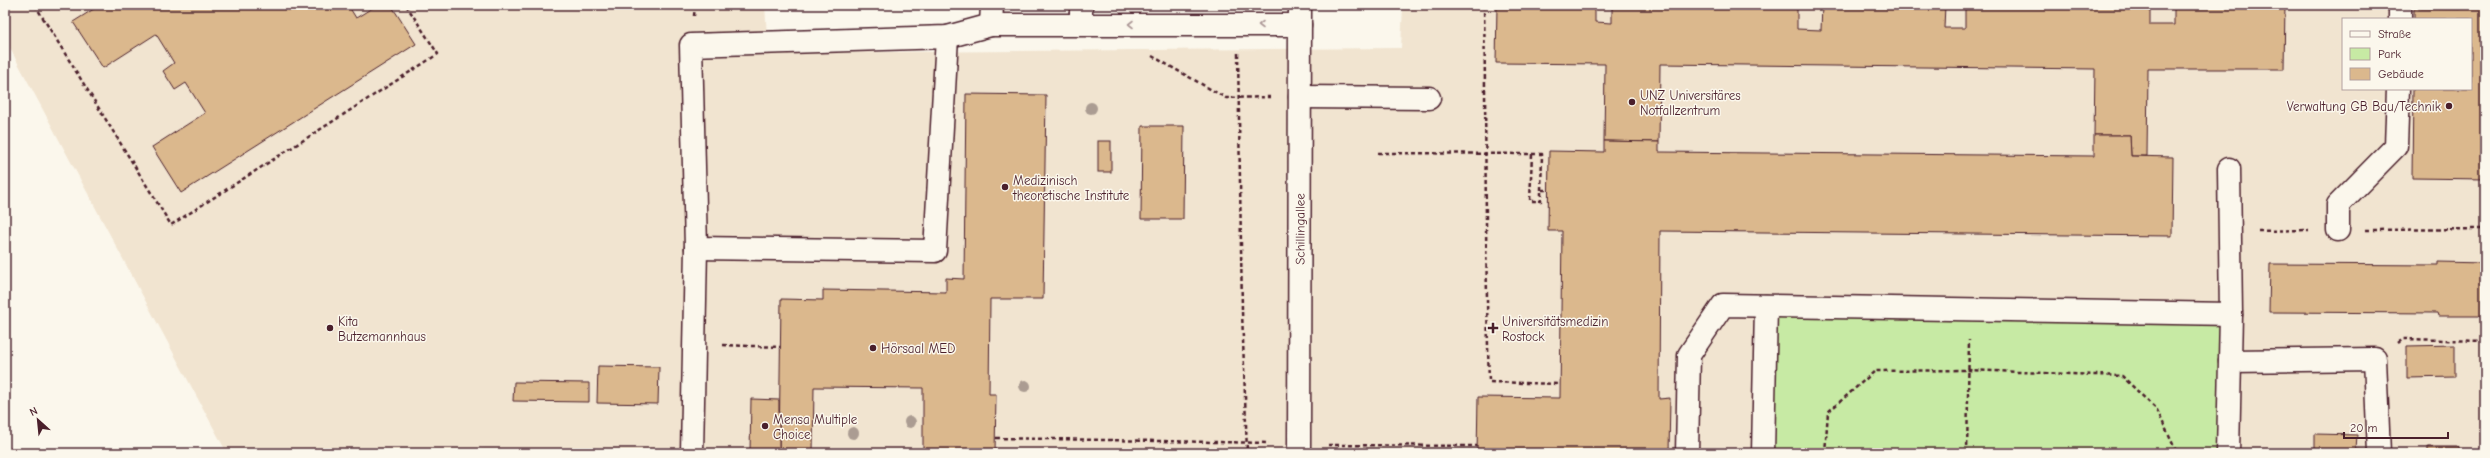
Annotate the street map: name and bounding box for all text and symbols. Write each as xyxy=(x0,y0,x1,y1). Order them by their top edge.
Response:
legend xyxy=(2342,18,2472,90)
one-way arrow xyxy=(1128,20,1134,28)
one-way arrow xyxy=(1258,21,1264,29)
text: Straße xyxy=(2378,27,2411,41)
text: Park xyxy=(2378,47,2401,61)
text: Gebäude xyxy=(2378,67,2424,81)
place label: UNZ Universitäres Notfallzentrum xyxy=(1640,88,1741,118)
marker: UNZ Universitäres Notfallzentrum xyxy=(1627,97,1637,107)
place label: Verwaltung GB Bau/Technik xyxy=(2287,99,2442,114)
marker: Verwaltung GB Bau/Technik xyxy=(2444,101,2454,111)
place label: Medizinisch theoretische Institute xyxy=(1012,173,1130,203)
marker: Medizinisch theoretische Institute xyxy=(1000,182,1010,192)
street label: Schillingallee xyxy=(1292,193,1308,265)
place label: Kita Butzemannhaus xyxy=(338,314,426,344)
place label: Universitätsmedizin Rostock xyxy=(1502,314,1608,344)
marker: Universitätsmedizin Rostock xyxy=(1487,322,1499,334)
marker: Kita Butzemannhaus xyxy=(325,323,335,333)
place label: Hörsaal MED xyxy=(881,341,955,356)
marker: Hörsaal MED xyxy=(868,343,878,353)
north arrow xyxy=(18,400,58,440)
text: N xyxy=(28,404,40,419)
place label: Mensa Multiple Choice xyxy=(773,412,858,442)
scale bar xyxy=(2344,414,2448,440)
marker: Mensa Multiple Choice xyxy=(760,421,770,431)
text: 20 m xyxy=(2350,421,2378,435)

